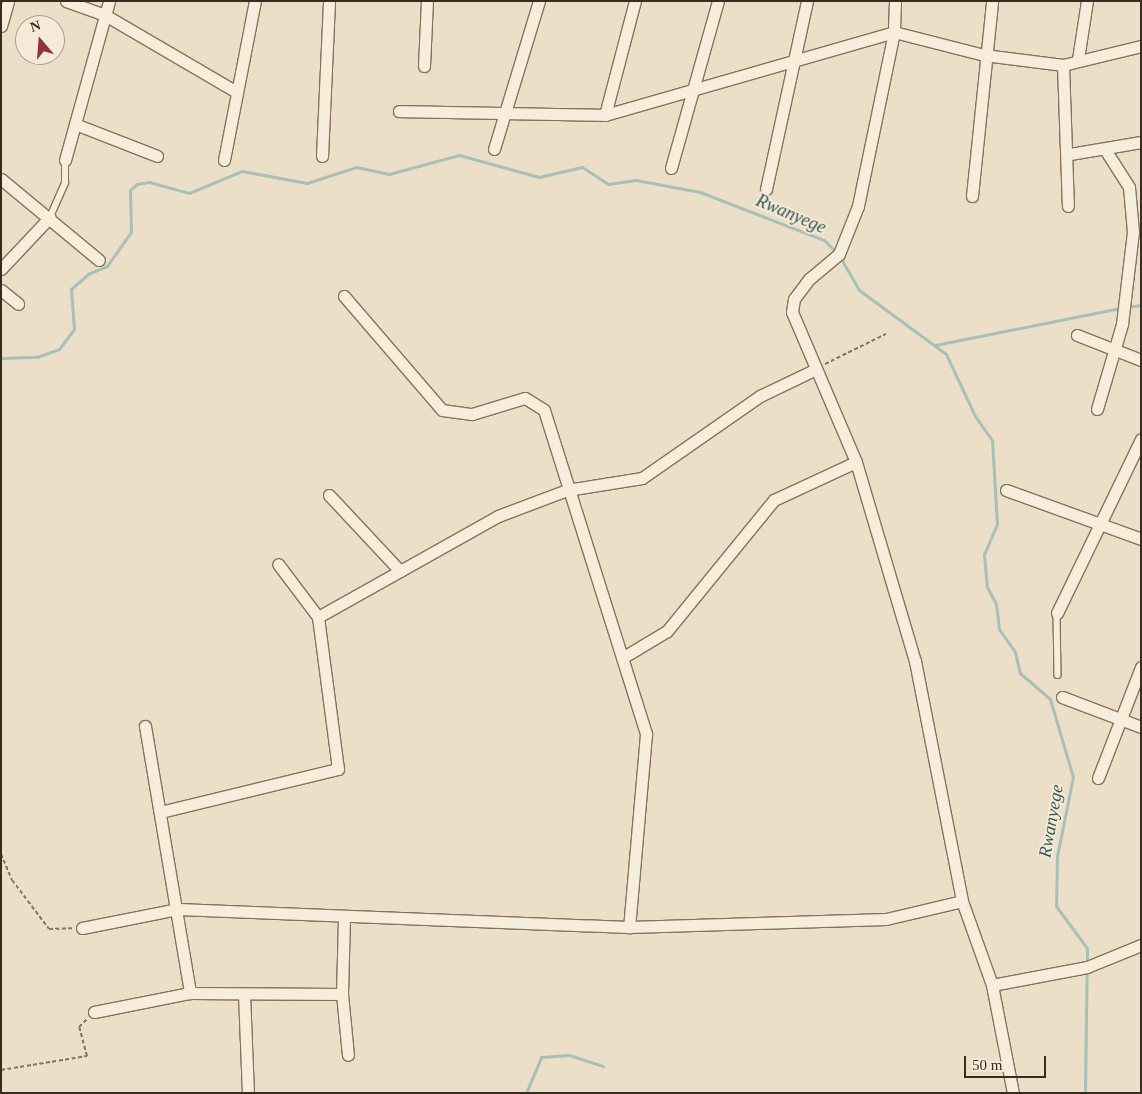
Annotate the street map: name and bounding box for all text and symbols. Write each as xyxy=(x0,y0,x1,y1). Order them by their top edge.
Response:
north arrow xyxy=(15,15,65,65)
text: N xyxy=(28,18,43,35)
water label: Rwanyege xyxy=(753,190,829,238)
water label: Rwanyege xyxy=(1034,783,1068,859)
scale bar xyxy=(967,1046,1050,1078)
text: 50 m xyxy=(972,1057,1002,1073)

